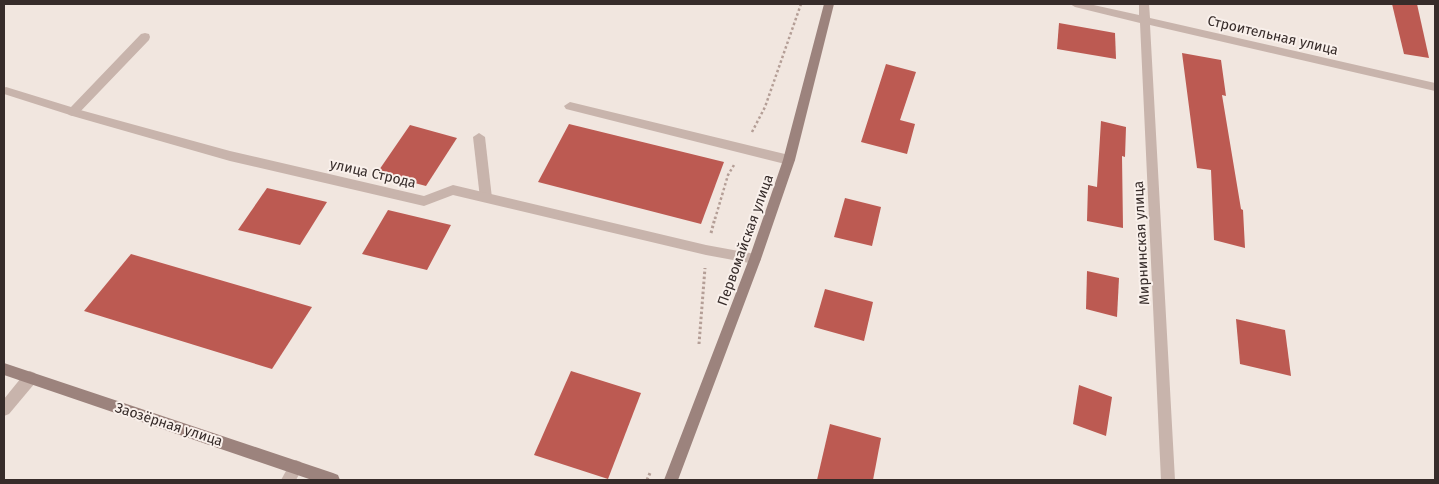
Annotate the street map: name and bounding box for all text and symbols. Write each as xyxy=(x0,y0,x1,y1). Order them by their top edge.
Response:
street label: Строительная улица xyxy=(1206,12,1340,59)
street label: улица Строда xyxy=(328,155,418,192)
street label: Первомайская улица xyxy=(714,172,777,308)
street label: Мирнинская улица xyxy=(1130,180,1153,306)
street label: Заозёрная улица xyxy=(113,399,225,450)

